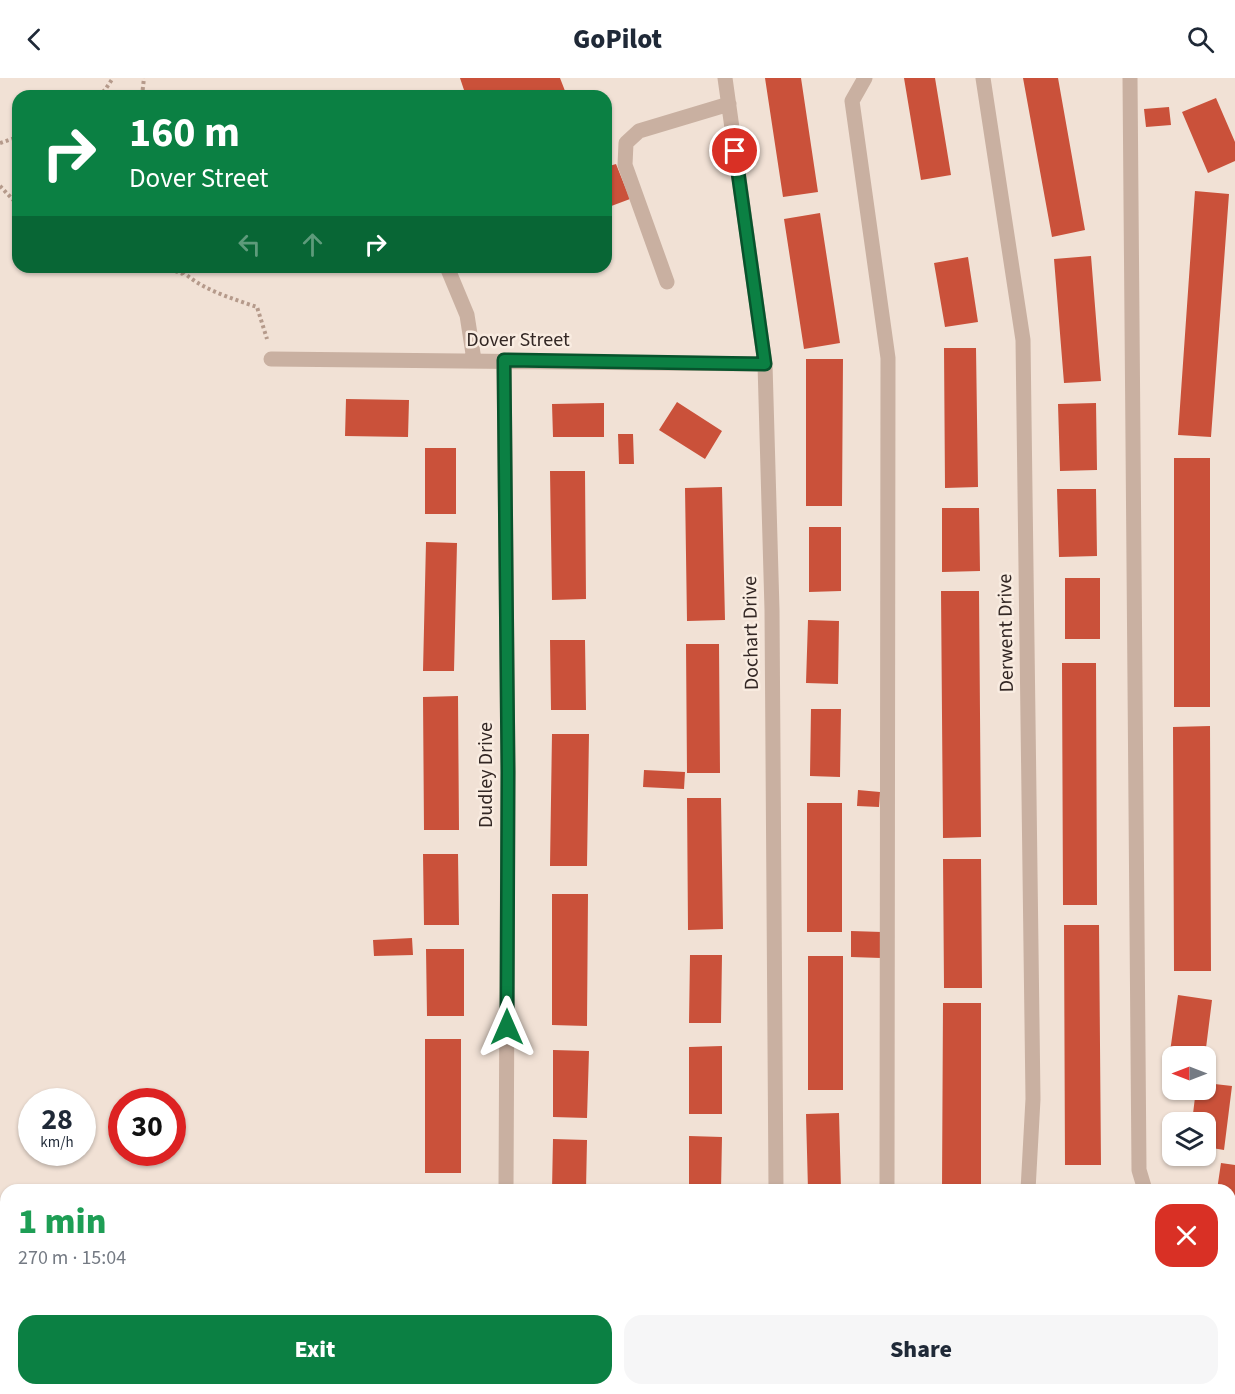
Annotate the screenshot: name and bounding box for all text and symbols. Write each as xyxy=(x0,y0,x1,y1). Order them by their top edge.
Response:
text: GoPilot xyxy=(573,20,662,59)
icon: back xyxy=(18,23,51,56)
icon: search xyxy=(1184,23,1217,56)
text: 160 m xyxy=(129,103,240,163)
icon: right xyxy=(30,114,108,192)
pin xyxy=(709,125,760,176)
icon: arrive xyxy=(718,134,751,167)
text: Dover Street xyxy=(129,159,268,198)
icon: left xyxy=(233,228,266,261)
icon: ahead xyxy=(296,228,329,261)
icon: right xyxy=(359,228,392,261)
street label: Dover Street xyxy=(466,326,570,354)
street label: Derwent Drive xyxy=(991,573,1021,693)
street label: Dochart Drive xyxy=(736,576,766,690)
street label: Dudley Drive xyxy=(472,722,500,828)
position arrow xyxy=(475,995,539,1059)
north arrow xyxy=(1162,1046,1216,1100)
map controls xyxy=(1162,1046,1216,1166)
speed limit sign: 30 xyxy=(108,1088,186,1166)
text: 28 xyxy=(41,1098,73,1141)
button: layers xyxy=(1162,1112,1216,1166)
text: km/h xyxy=(40,1132,74,1153)
text: 1 min xyxy=(18,1196,106,1247)
button: close xyxy=(1155,1204,1218,1267)
text: 270 m · 15:04 xyxy=(18,1244,126,1272)
button: Exit xyxy=(18,1315,612,1384)
button: Share xyxy=(624,1315,1218,1384)

